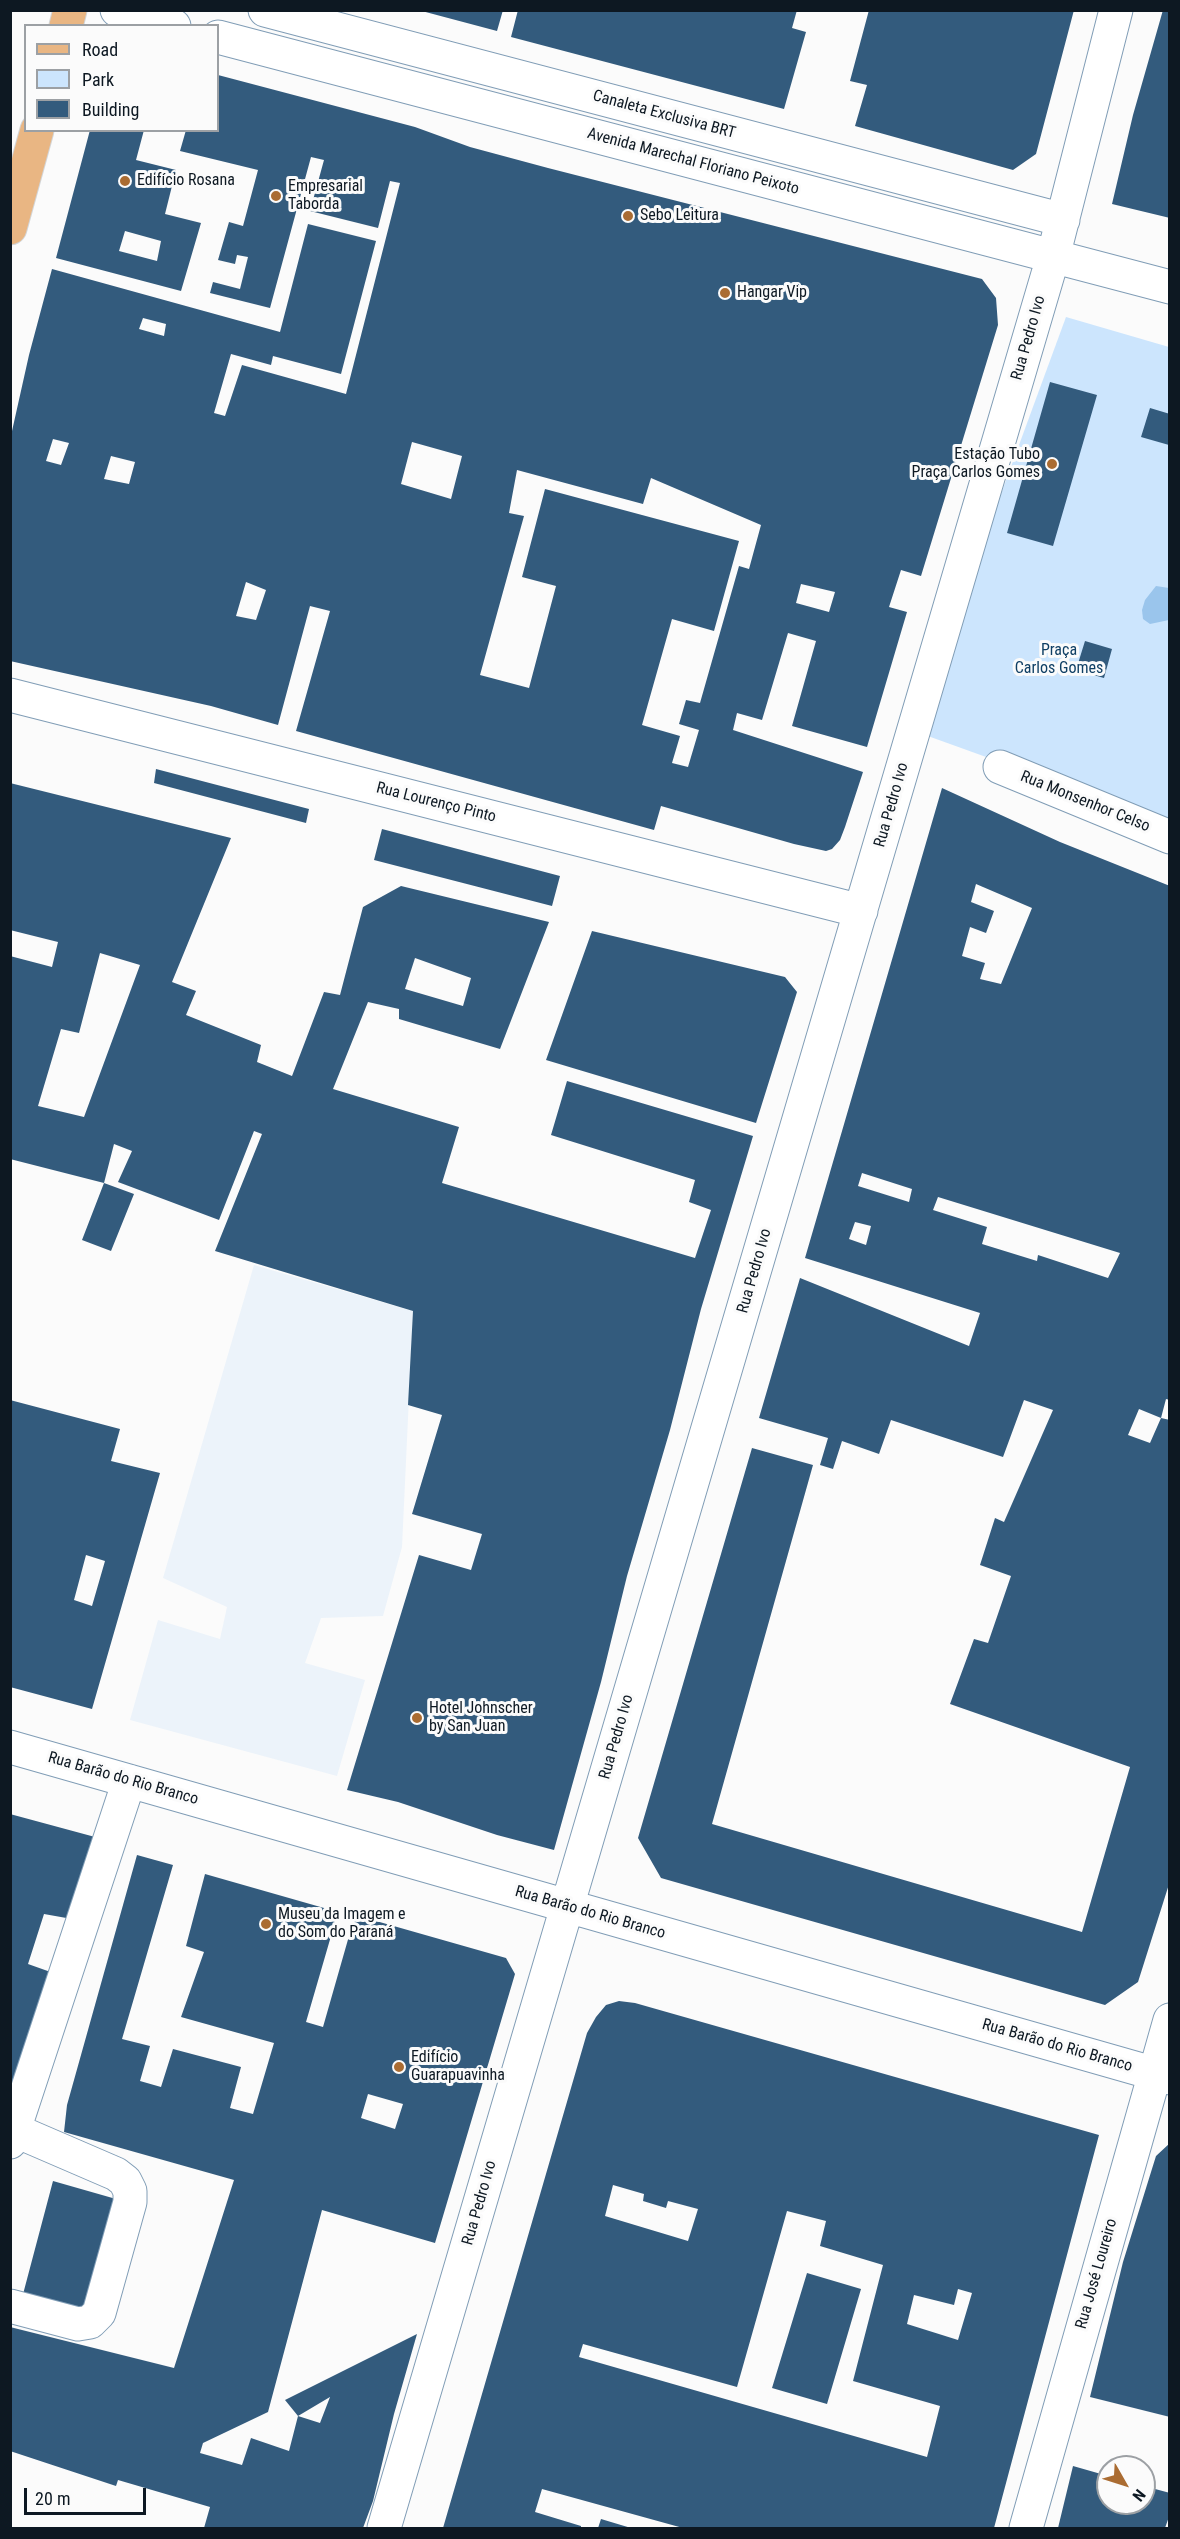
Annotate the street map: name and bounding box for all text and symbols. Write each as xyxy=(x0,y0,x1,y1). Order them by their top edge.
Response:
legend xyxy=(24,24,219,132)
text: Road xyxy=(82,39,118,60)
text: Park xyxy=(82,69,114,90)
street label: Canaleta Exclusiva BRT xyxy=(591,87,737,143)
text: Building xyxy=(82,99,139,120)
street label: Avenida Marechal Floriano Peixoto xyxy=(585,124,801,200)
place label: Edifício Rosana xyxy=(137,171,235,191)
marker: Edifício Rosana xyxy=(118,174,132,188)
place label: Empresarial Taborda xyxy=(288,177,363,215)
marker: Empresarial Taborda xyxy=(269,189,283,203)
place label: Sebo Leitura xyxy=(640,206,719,226)
marker: Sebo Leitura xyxy=(621,209,635,223)
place label: Hangar Vip xyxy=(737,283,807,303)
marker: Hangar Vip xyxy=(718,286,732,300)
street label: Rua Pedro Ivo xyxy=(1008,294,1050,382)
place label: Estação Tubo Praça Carlos Gomes xyxy=(912,445,1040,483)
marker: Estação Tubo Praça Carlos Gomes xyxy=(1045,457,1059,471)
park label: Praça Carlos Gomes xyxy=(1015,641,1103,679)
street label: Rua Pedro Ivo xyxy=(871,761,913,849)
street label: Rua Monsenhor Celso xyxy=(1017,767,1153,837)
street label: Rua Lourenço Pinto xyxy=(374,779,498,827)
street label: Rua Pedro Ivo xyxy=(734,1227,776,1315)
street label: Rua Pedro Ivo xyxy=(596,1693,638,1781)
place label: Hotel Johnscher by San Juan xyxy=(429,1699,533,1737)
marker: Hotel Johnscher by San Juan xyxy=(410,1711,424,1725)
street label: Rua Barão do Rio Branco xyxy=(46,1748,200,1810)
street label: Rua Barão do Rio Branco xyxy=(513,1882,667,1944)
place label: Museu da Imagem e do Som do Paraná xyxy=(278,1905,406,1943)
marker: Museu da Imagem e do Som do Paraná xyxy=(259,1917,273,1931)
street label: Rua Barão do Rio Branco xyxy=(980,2015,1134,2077)
place label: Edifício Guarapuavinha xyxy=(411,2048,505,2086)
marker: Edifício Guarapuavinha xyxy=(392,2060,406,2074)
street label: Rua Pedro Ivo xyxy=(459,2159,501,2247)
street label: Rua José Loureiro xyxy=(1072,2217,1122,2331)
north arrow xyxy=(1096,2455,1156,2515)
scale bar xyxy=(27,2476,148,2514)
text: N xyxy=(1128,2486,1149,2505)
text: 20 m xyxy=(35,2488,70,2509)

